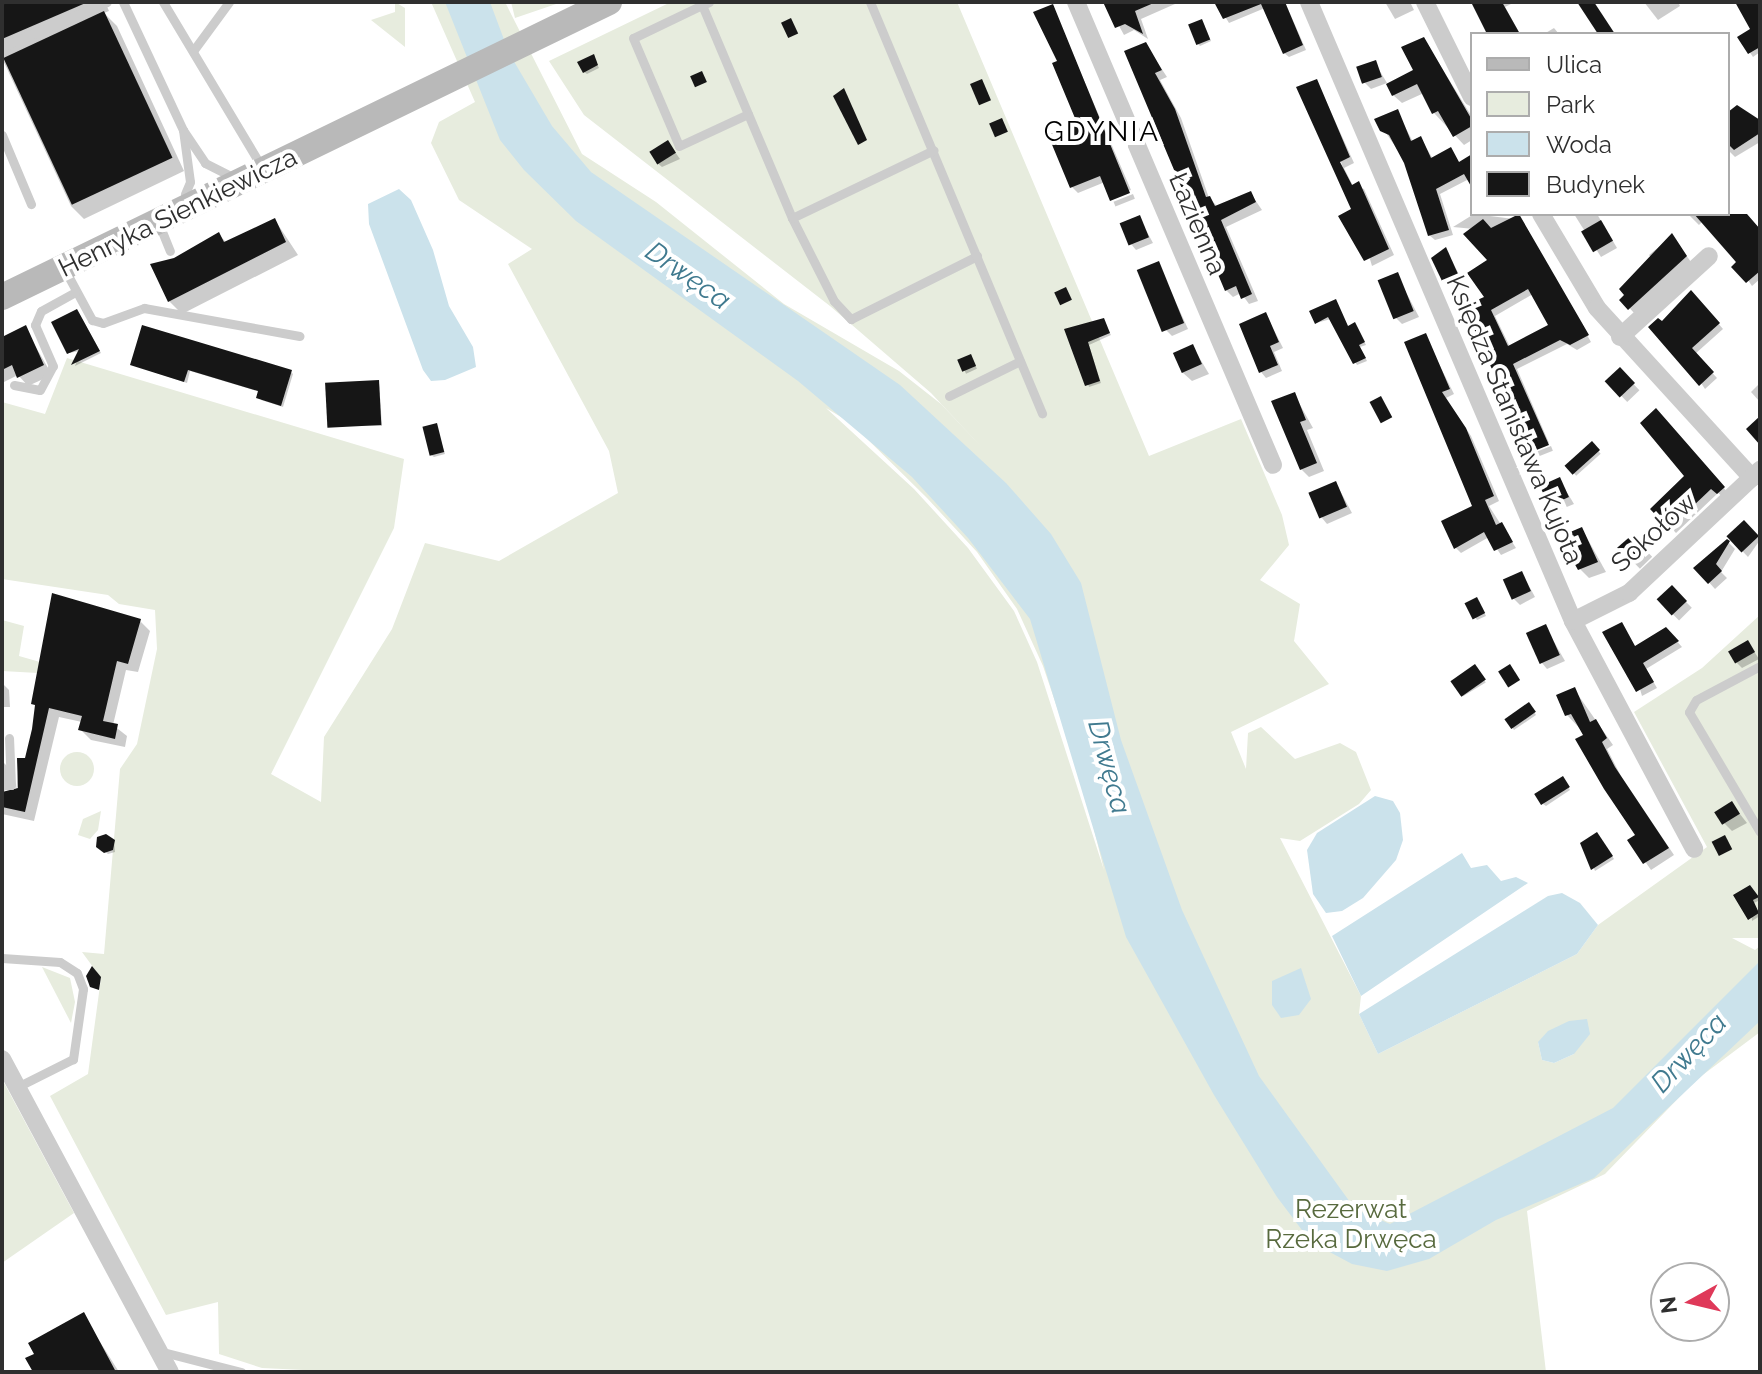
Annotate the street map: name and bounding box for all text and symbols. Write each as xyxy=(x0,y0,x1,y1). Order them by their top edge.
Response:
legend xyxy=(1470,32,1730,216)
text: Ulica xyxy=(1546,50,1602,79)
text: Park xyxy=(1546,90,1595,119)
district label: GDYNIA xyxy=(1044,115,1160,149)
text: Woda xyxy=(1546,130,1612,159)
street label: Henryka Sienkiewicza xyxy=(54,142,302,284)
street label: Łazienna xyxy=(1162,168,1232,280)
text: Budynek xyxy=(1546,170,1645,199)
water label: Drwęca xyxy=(639,235,737,317)
street label: Księdza Stanisława Kujota xyxy=(1439,271,1589,569)
street label: Sokołów xyxy=(1605,487,1703,579)
water label: Drwęca xyxy=(1080,716,1138,818)
water label: Drwęca xyxy=(1644,1006,1734,1100)
park label: Rezerwat Rzeka Drwęca xyxy=(1265,1194,1437,1256)
north arrow xyxy=(1650,1262,1730,1342)
text: N xyxy=(1654,1295,1682,1315)

